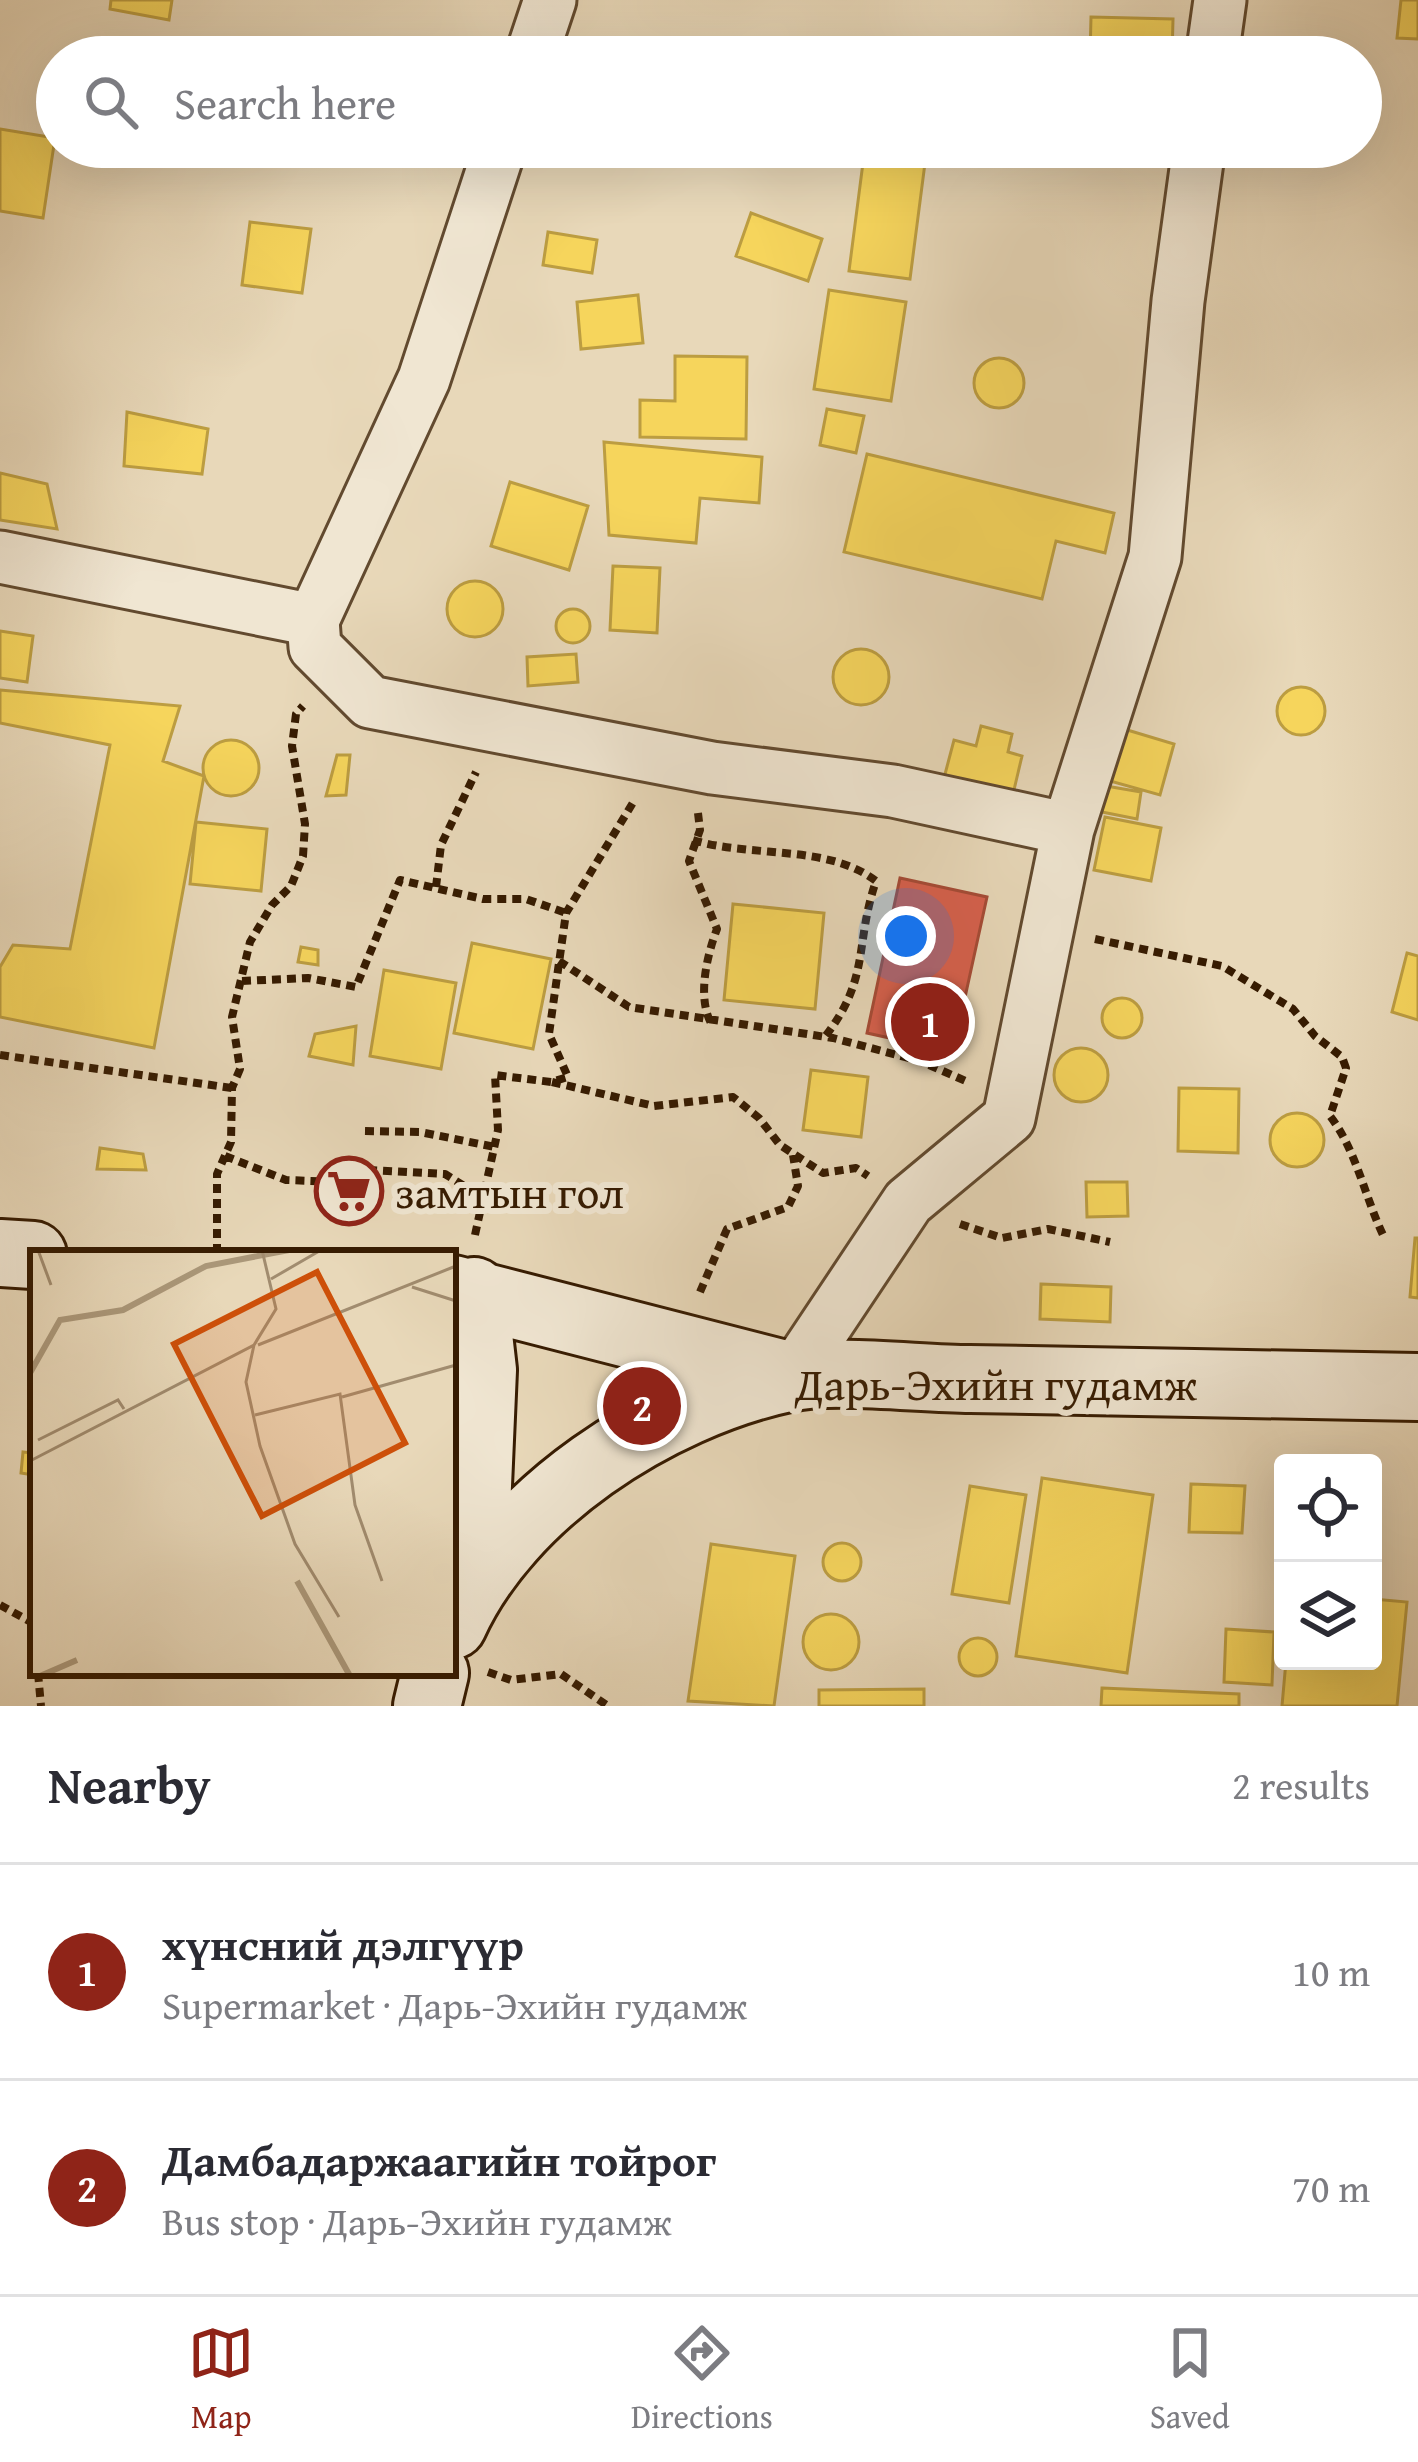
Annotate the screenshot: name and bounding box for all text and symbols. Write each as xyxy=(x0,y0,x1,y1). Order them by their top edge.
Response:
search box xyxy=(36,36,1382,168)
icon: search xyxy=(78,69,144,135)
text: Search here xyxy=(174,70,396,135)
your location xyxy=(876,906,936,966)
pin: 1 xyxy=(891,977,969,1067)
supermarket icon: замтын гол xyxy=(314,1156,384,1226)
place label: замтын гол xyxy=(395,1159,624,1224)
inset map xyxy=(30,1250,456,1676)
street label: Дарь-Эхийн гудамж xyxy=(794,1351,1197,1416)
pin: 2 xyxy=(603,1361,681,1451)
map controls xyxy=(1274,1454,1382,1670)
button: locate xyxy=(1274,1454,1382,1562)
button: layers xyxy=(1274,1562,1382,1670)
text: Nearby xyxy=(48,1747,211,1822)
text: 2 results xyxy=(1232,1756,1370,1813)
text: хүнсний дэлгүүр xyxy=(162,1911,524,1976)
text: 1 xyxy=(77,1943,97,2000)
text: 10 m xyxy=(1292,1943,1370,2000)
text: Supermarket · Дарь-Эхийн гудамж xyxy=(162,1976,747,2033)
text: Дамбадаржаагийн тойрог xyxy=(162,2127,716,2192)
text: 2 xyxy=(77,2159,97,2216)
text: 70 m xyxy=(1292,2159,1370,2216)
text: Bus stop · Дарь-Эхийн гудамж xyxy=(162,2192,672,2249)
tab: Map xyxy=(188,2320,254,2440)
tab: Directions xyxy=(631,2320,773,2440)
tab: Saved xyxy=(1150,2320,1230,2440)

